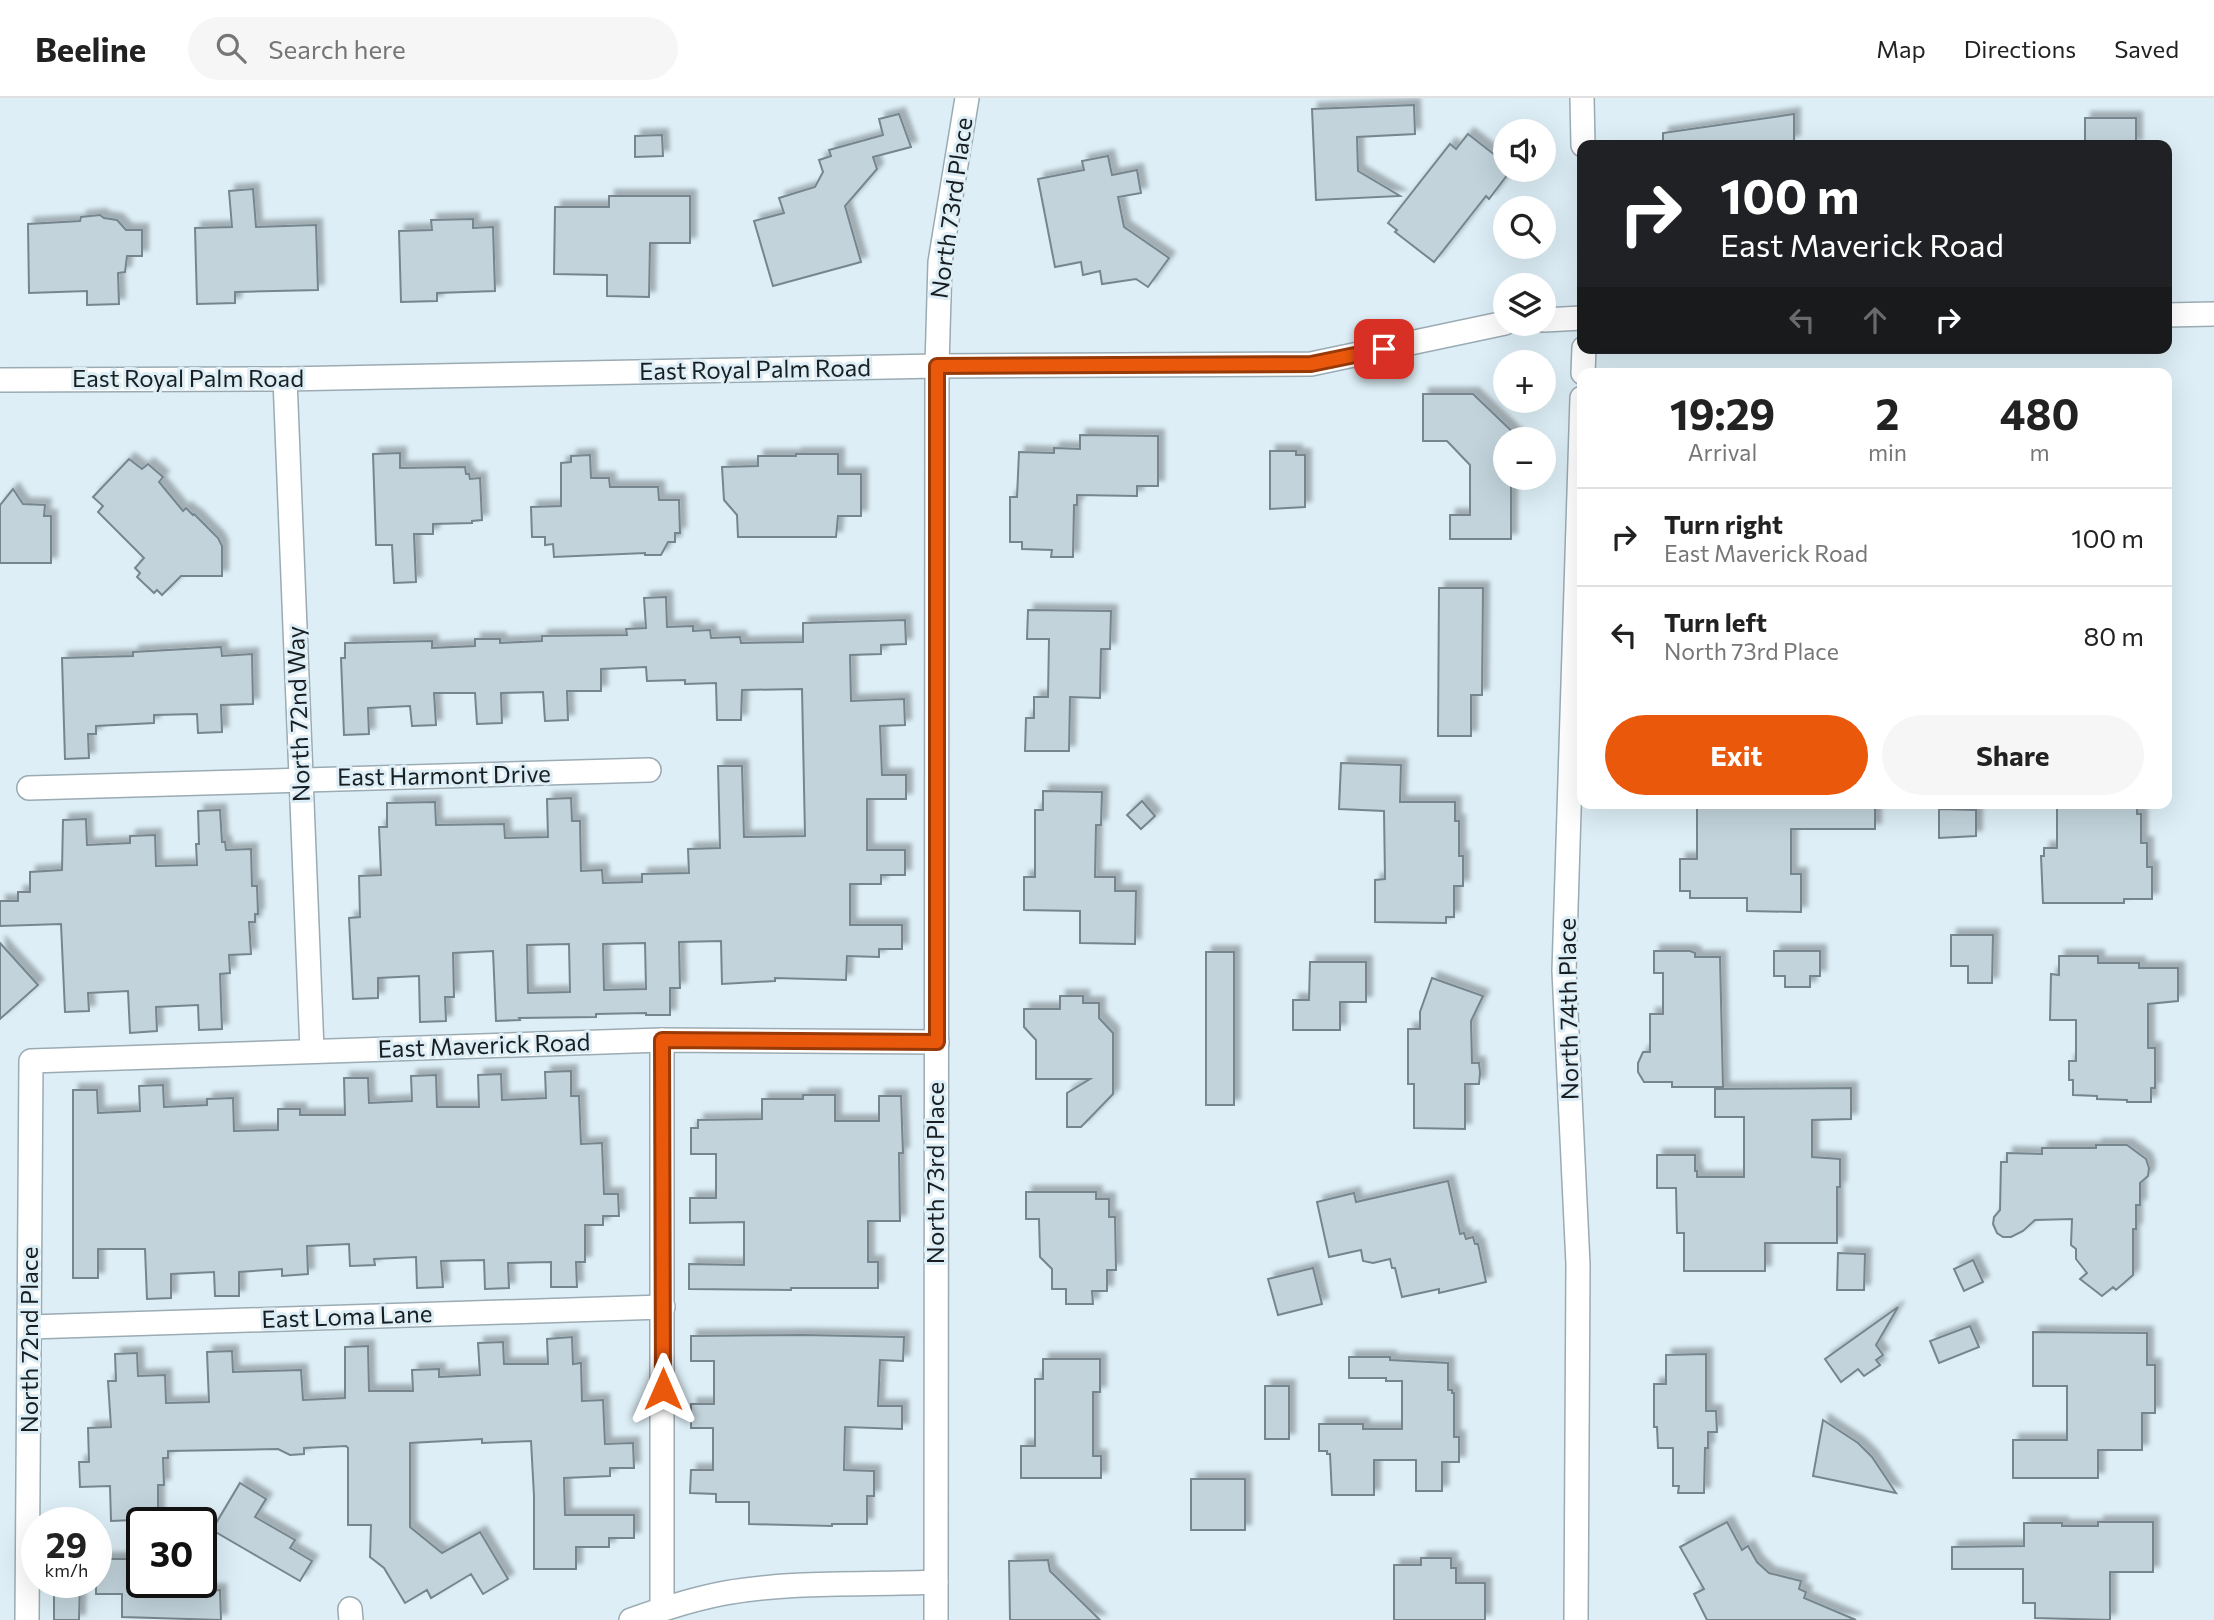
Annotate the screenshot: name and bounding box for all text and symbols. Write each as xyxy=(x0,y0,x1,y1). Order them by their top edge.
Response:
search box xyxy=(188,17,678,80)
text: Beeline xyxy=(35,28,146,69)
icon: search xyxy=(212,29,250,67)
text: Search here xyxy=(268,33,406,64)
text: Map xyxy=(1876,34,1926,63)
text: Directions xyxy=(1964,34,2076,63)
text: Saved xyxy=(2114,34,2179,63)
street label: North 73rd Place xyxy=(923,115,978,300)
map controls xyxy=(1493,119,1556,490)
button: sound xyxy=(1493,119,1556,182)
text: 100 m xyxy=(1720,164,1859,224)
icon: right xyxy=(1605,168,1696,259)
button: search xyxy=(1493,196,1556,259)
text: East Maverick Road xyxy=(1720,224,2004,264)
button: layers xyxy=(1493,273,1556,336)
icon: left xyxy=(1783,301,1821,339)
icon: ahead xyxy=(1856,301,1894,339)
icon: right xyxy=(1929,301,1967,339)
pin xyxy=(1354,319,1414,379)
icon: arrive xyxy=(1365,330,1403,368)
button: + xyxy=(1493,350,1556,413)
street label: East Royal Palm Road xyxy=(639,352,871,385)
street label: East Royal Palm Road xyxy=(72,363,304,392)
text: 19:29 xyxy=(1670,387,1775,439)
text: 2 xyxy=(1876,387,1899,439)
text: 480 xyxy=(2000,387,2079,439)
button: − xyxy=(1493,427,1556,490)
text: Arrival xyxy=(1688,438,1757,466)
text: min xyxy=(1868,438,1907,466)
text: m xyxy=(2029,438,2050,466)
text: Turn right xyxy=(1664,508,1783,539)
icon: right xyxy=(1605,518,1643,556)
text: 100 m xyxy=(2071,522,2144,553)
text: East Maverick Road xyxy=(1664,539,1868,567)
text: Turn left xyxy=(1664,606,1767,637)
icon: left xyxy=(1605,616,1643,654)
text: 80 m xyxy=(2084,620,2144,651)
street label: North 72nd Way xyxy=(280,625,315,803)
text: North 73rd Place xyxy=(1664,637,1839,665)
button: Exit xyxy=(1605,715,1868,795)
button: Share xyxy=(1882,715,2144,795)
street label: East Harmont Drive xyxy=(337,758,551,791)
street label: North 74th Place xyxy=(1551,918,1584,1100)
street label: East Maverick Road xyxy=(377,1026,591,1063)
street label: North 73rd Place xyxy=(920,1082,949,1264)
street label: North 72nd Place xyxy=(14,1247,43,1433)
street label: East Loma Lane xyxy=(261,1298,433,1333)
position arrow xyxy=(626,1352,700,1426)
speed limit sign: 30 xyxy=(126,1507,217,1598)
text: 29 xyxy=(46,1522,87,1565)
text: km/h xyxy=(45,1559,88,1581)

